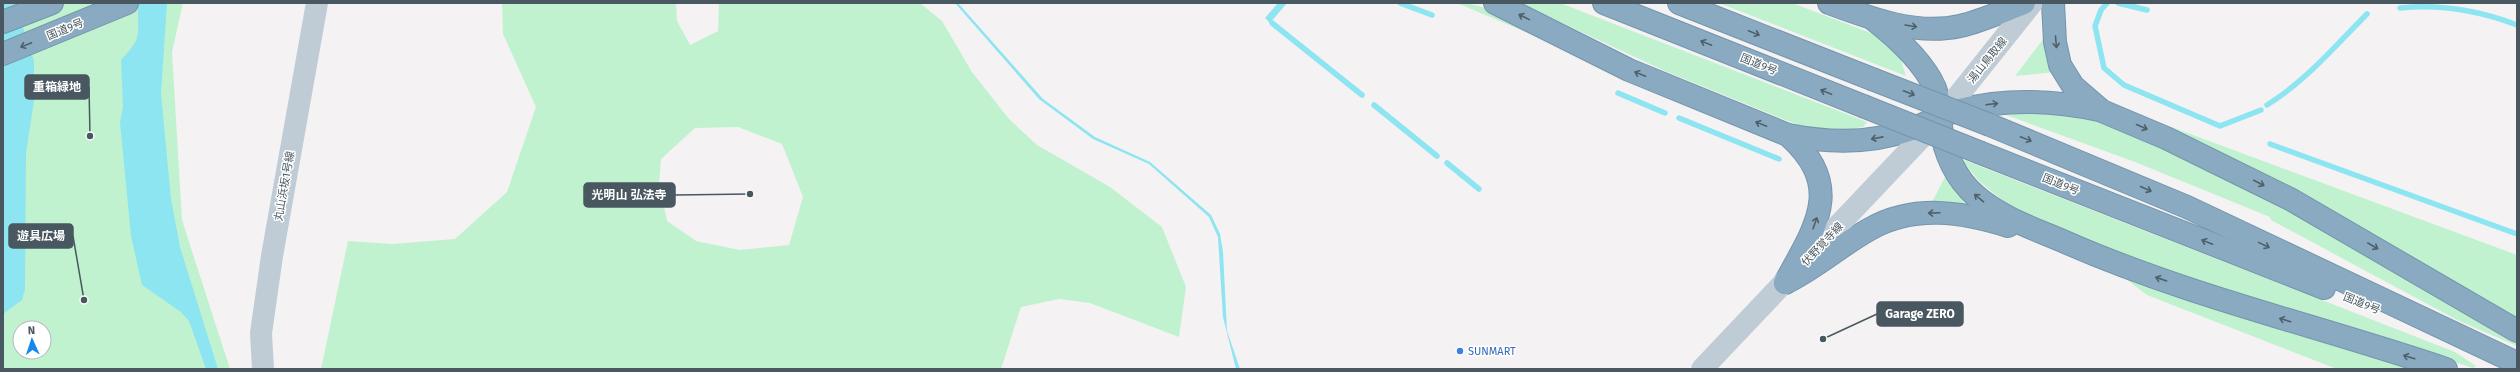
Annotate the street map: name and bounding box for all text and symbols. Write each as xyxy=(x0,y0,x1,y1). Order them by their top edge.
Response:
one-way arrow xyxy=(1518,13,1530,20)
street label: 国道9号 xyxy=(45,16,86,43)
one-way arrow xyxy=(1904,22,1917,30)
one-way arrow xyxy=(1748,30,1760,37)
street label: 湯山鳥取線 xyxy=(1965,35,2010,86)
one-way arrow xyxy=(2052,35,2059,48)
one-way arrow xyxy=(1701,38,1713,46)
one-way arrow xyxy=(21,41,33,49)
street label: 国道9号 xyxy=(1738,51,1779,78)
one-way arrow xyxy=(1635,70,1647,78)
callout: 重箱緑地 xyxy=(25,75,89,99)
text: 重箱緑地 xyxy=(33,80,81,94)
one-way arrow xyxy=(1821,87,1833,95)
one-way arrow xyxy=(1902,90,1914,98)
one-way arrow xyxy=(1985,100,1998,108)
one-way arrow xyxy=(1755,119,1767,127)
one-way arrow xyxy=(2136,124,2148,131)
one-way arrow xyxy=(1871,134,1884,142)
one-way arrow xyxy=(2020,136,2032,144)
street label: 丸山浜坂1号線 xyxy=(272,150,297,222)
street label: 国道9号 xyxy=(2040,171,2081,198)
one-way arrow xyxy=(2253,180,2265,188)
callout: 光明山 弘法寺 xyxy=(584,183,675,207)
one-way arrow xyxy=(2140,186,2152,193)
text: 光明山 弘法寺 xyxy=(592,188,666,202)
one-way arrow xyxy=(1974,194,1984,203)
one-way arrow xyxy=(1928,209,1941,217)
one-way arrow xyxy=(1812,217,1819,230)
street label: 伏野覚寺線 xyxy=(1799,220,1846,269)
callout: 遊具広場 xyxy=(9,224,73,248)
text: 遊具広場 xyxy=(17,229,65,243)
one-way arrow xyxy=(2202,237,2214,245)
one-way arrow xyxy=(2258,242,2270,249)
one-way arrow xyxy=(2367,243,2379,251)
one-way arrow xyxy=(2156,275,2168,283)
street label: 国道9号 xyxy=(2341,290,2382,317)
callout: Garage ZERO xyxy=(1877,302,1963,326)
text: Garage ZERO xyxy=(1885,307,1955,321)
one-way arrow xyxy=(2278,316,2291,323)
north arrow xyxy=(12,320,52,360)
text: N xyxy=(28,324,35,337)
place label: SUNMART xyxy=(1468,345,1516,358)
marker: SUNMART xyxy=(1455,346,1465,356)
one-way arrow xyxy=(2403,353,2416,360)

